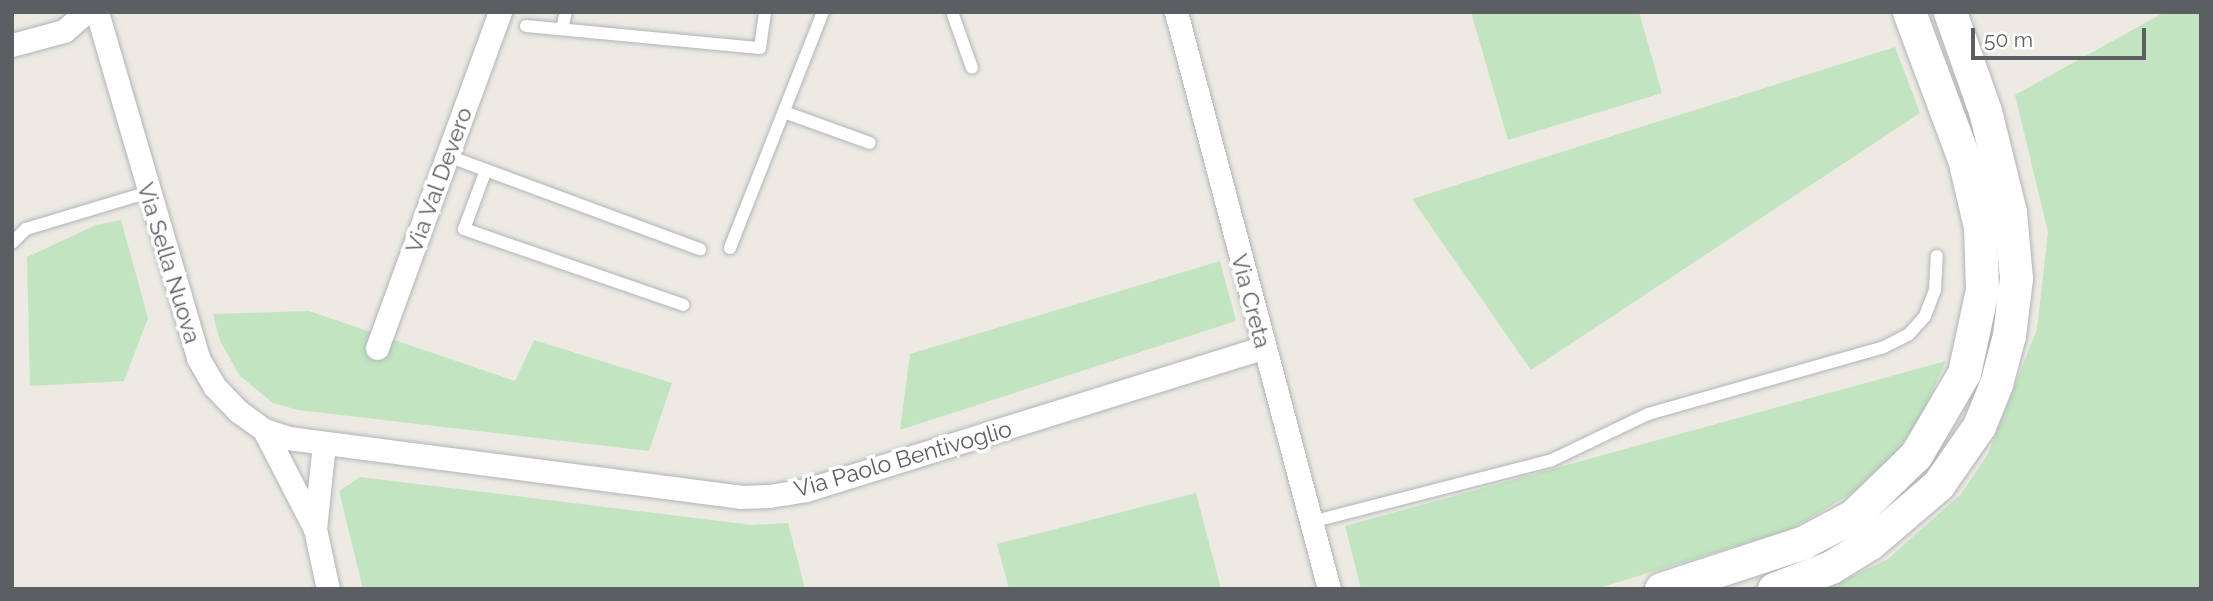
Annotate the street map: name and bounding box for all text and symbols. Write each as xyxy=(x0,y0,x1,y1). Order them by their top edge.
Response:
scale bar xyxy=(1975,14,2150,58)
text: 50 m xyxy=(1984,27,2033,52)
street label: Via Val Devero xyxy=(400,103,478,257)
street label: Via Sella Nuova xyxy=(131,179,207,347)
street label: Via Creta xyxy=(1225,251,1277,351)
street label: Via Paolo Bentivoglio xyxy=(791,415,1015,503)

